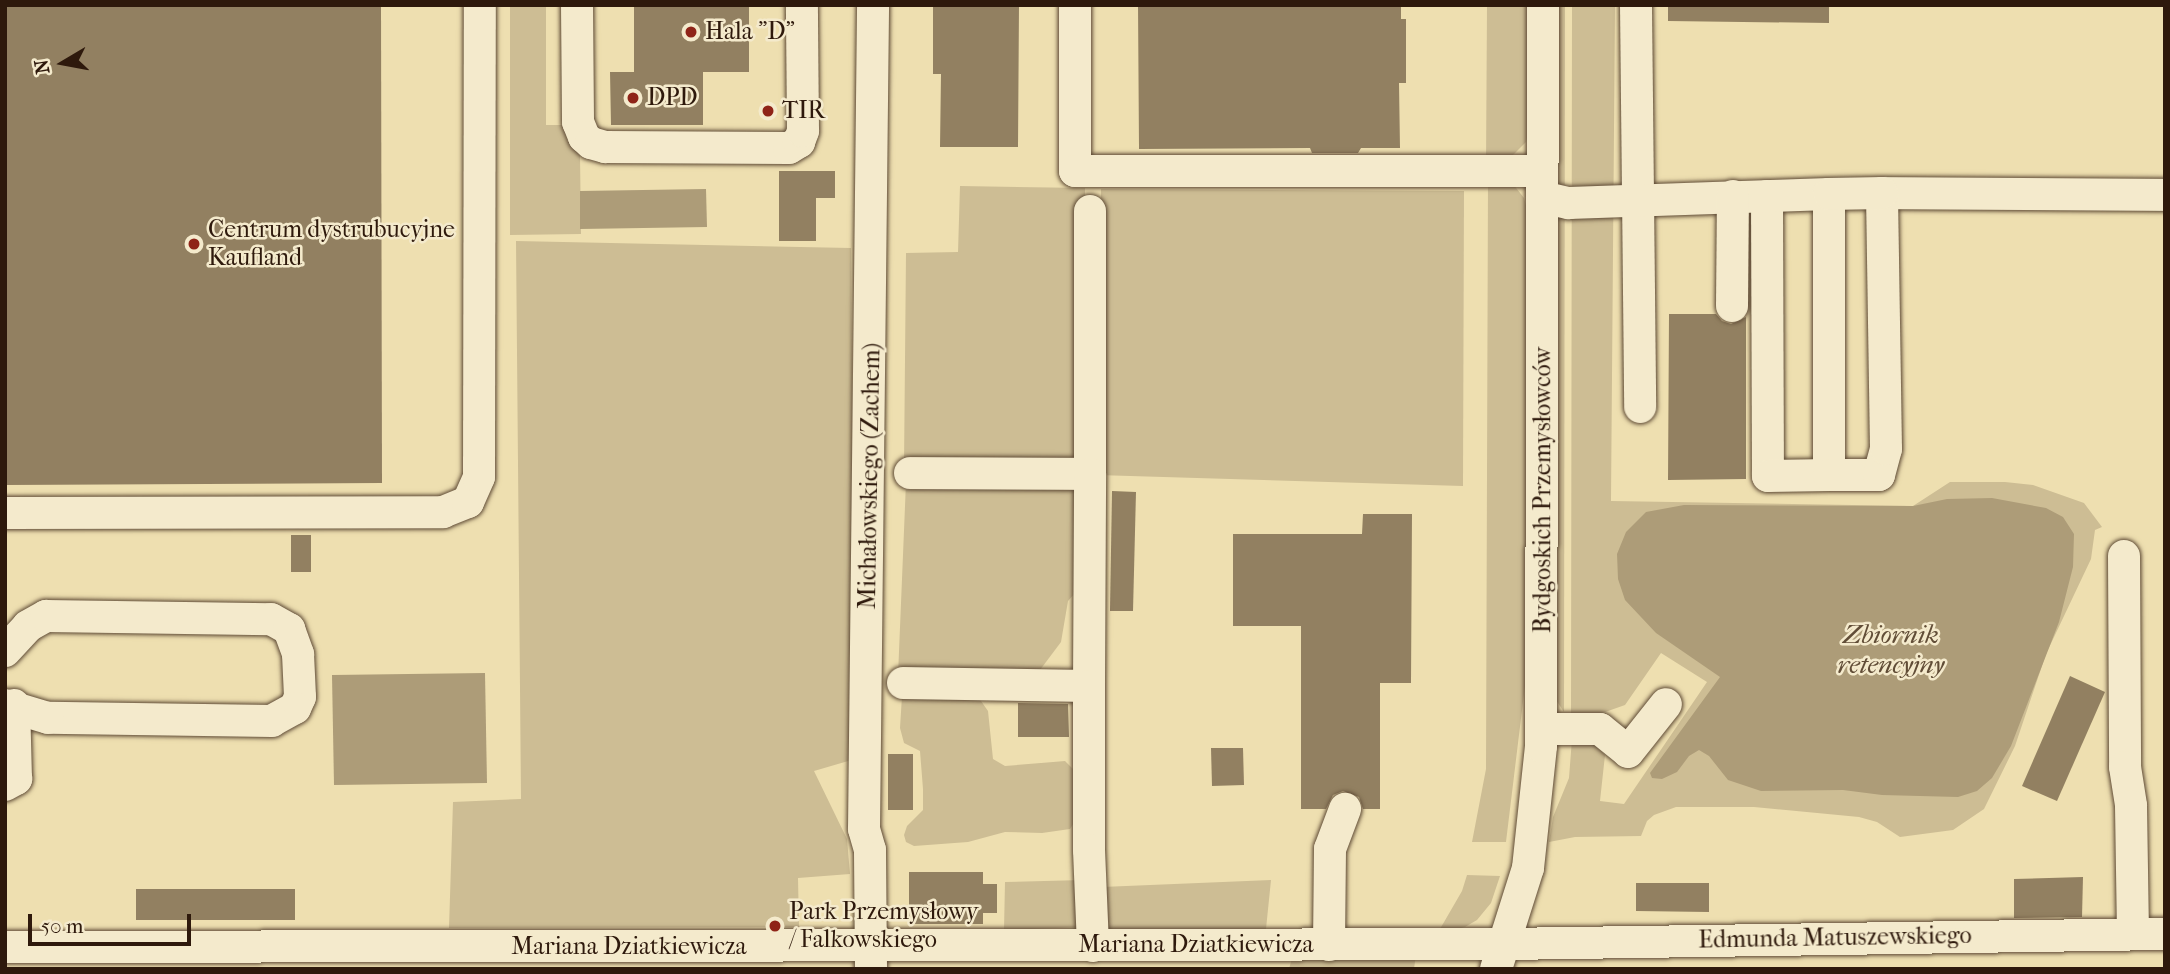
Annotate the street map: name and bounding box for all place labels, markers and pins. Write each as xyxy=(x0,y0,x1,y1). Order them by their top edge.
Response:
place label: Hala "D" xyxy=(705,18,795,46)
marker: Hala "D" xyxy=(683,24,699,40)
place label: DPD xyxy=(647,84,698,112)
marker: DPD xyxy=(625,90,641,106)
place label: TIR xyxy=(782,97,825,125)
marker: TIR xyxy=(760,103,776,119)
place label: Centrum dystrubucyjne Kaufland xyxy=(208,216,455,272)
marker: Centrum dystrubucyjne Kaufland xyxy=(186,236,202,252)
place label: Park Przemysłowy / Falkowskiego xyxy=(789,898,979,954)
marker: Park Przemysłowy / Falkowskiego xyxy=(767,918,783,934)

